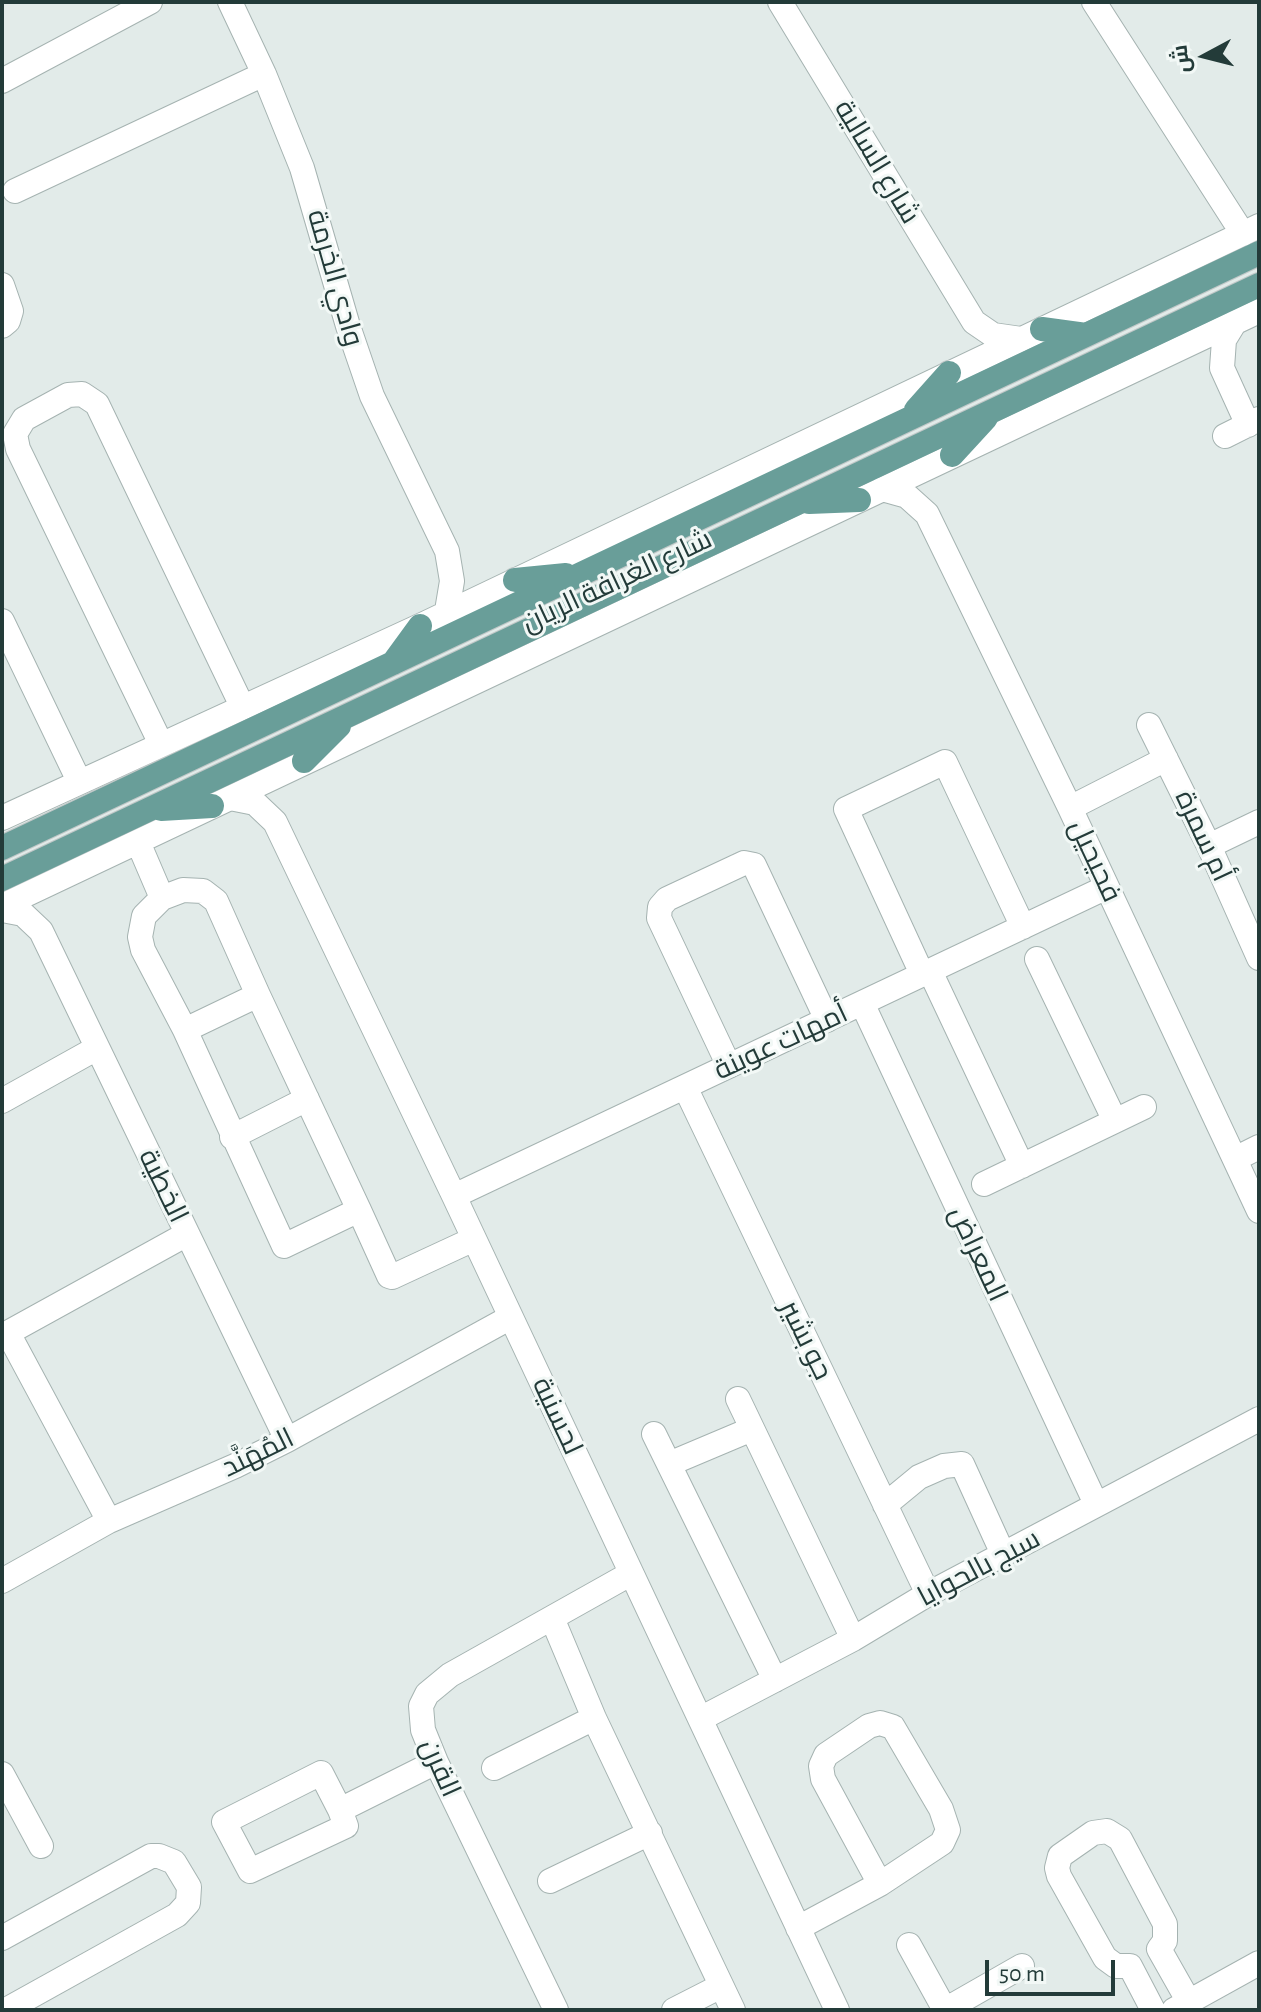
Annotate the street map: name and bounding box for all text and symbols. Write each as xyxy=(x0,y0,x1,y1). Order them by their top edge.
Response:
north arrow xyxy=(1165,16,1245,96)
text: ش xyxy=(1169,44,1194,74)
street label: شارع السالية xyxy=(827,94,927,230)
street label: وادي الخرمة xyxy=(299,206,371,350)
street label: شارع الغرافة الريان xyxy=(517,522,717,640)
street label: أم سمرة xyxy=(1167,785,1239,887)
street label: فحيحيل xyxy=(1061,815,1129,907)
street label: أمهات عوينة xyxy=(709,996,853,1088)
street label: الخطية xyxy=(131,1144,195,1228)
street label: المعراض xyxy=(941,1201,1015,1307)
street label: جو بشير xyxy=(772,1295,840,1385)
street label: لحسنية xyxy=(525,1372,589,1460)
street label: المُهَنَّد xyxy=(217,1421,299,1485)
street label: سيج بالحوايا xyxy=(912,1522,1046,1614)
street label: القرن xyxy=(412,1734,468,1802)
scale bar xyxy=(989,1944,1119,1994)
text: 50 m xyxy=(999,1962,1045,1986)

